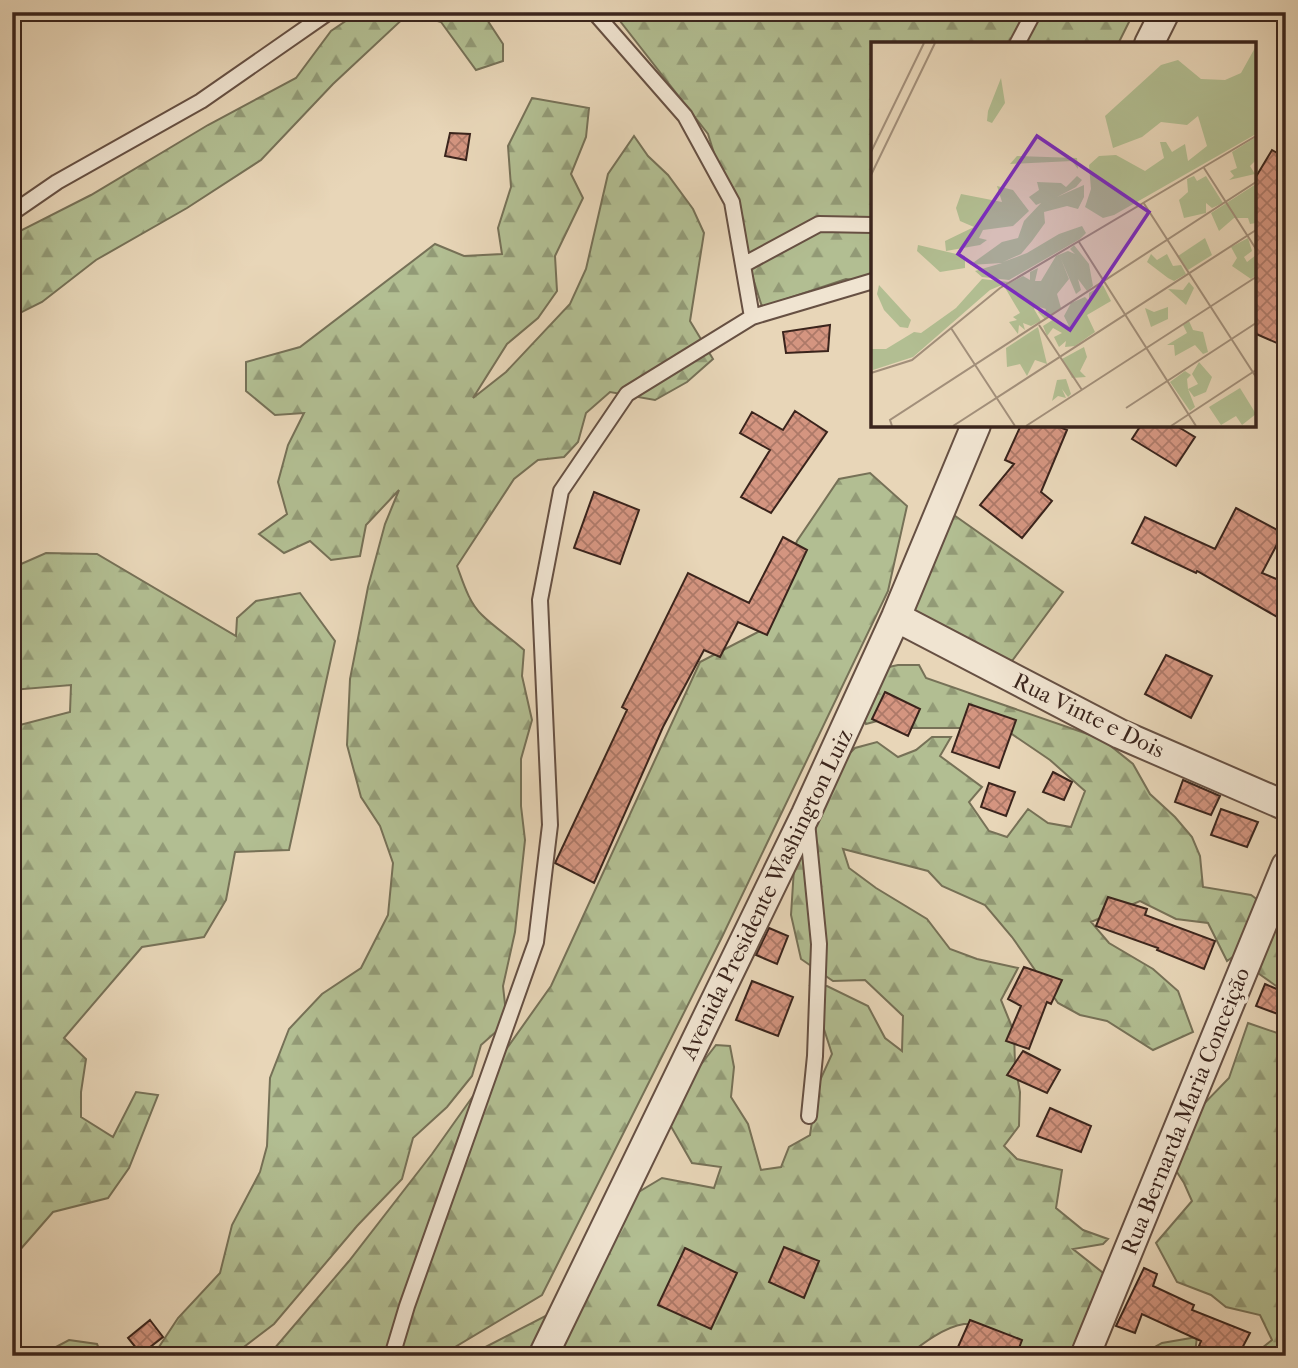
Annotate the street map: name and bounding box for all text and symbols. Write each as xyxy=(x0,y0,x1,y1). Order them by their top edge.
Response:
inset map xyxy=(871,42,1256,427)
street label: Rua Vinte e Dois xyxy=(1009,667,1169,764)
street label: Avenida Presidente Washington Luiz xyxy=(674,725,858,1065)
street label: Rua Bernarda Maria Conceição xyxy=(1115,964,1256,1259)

